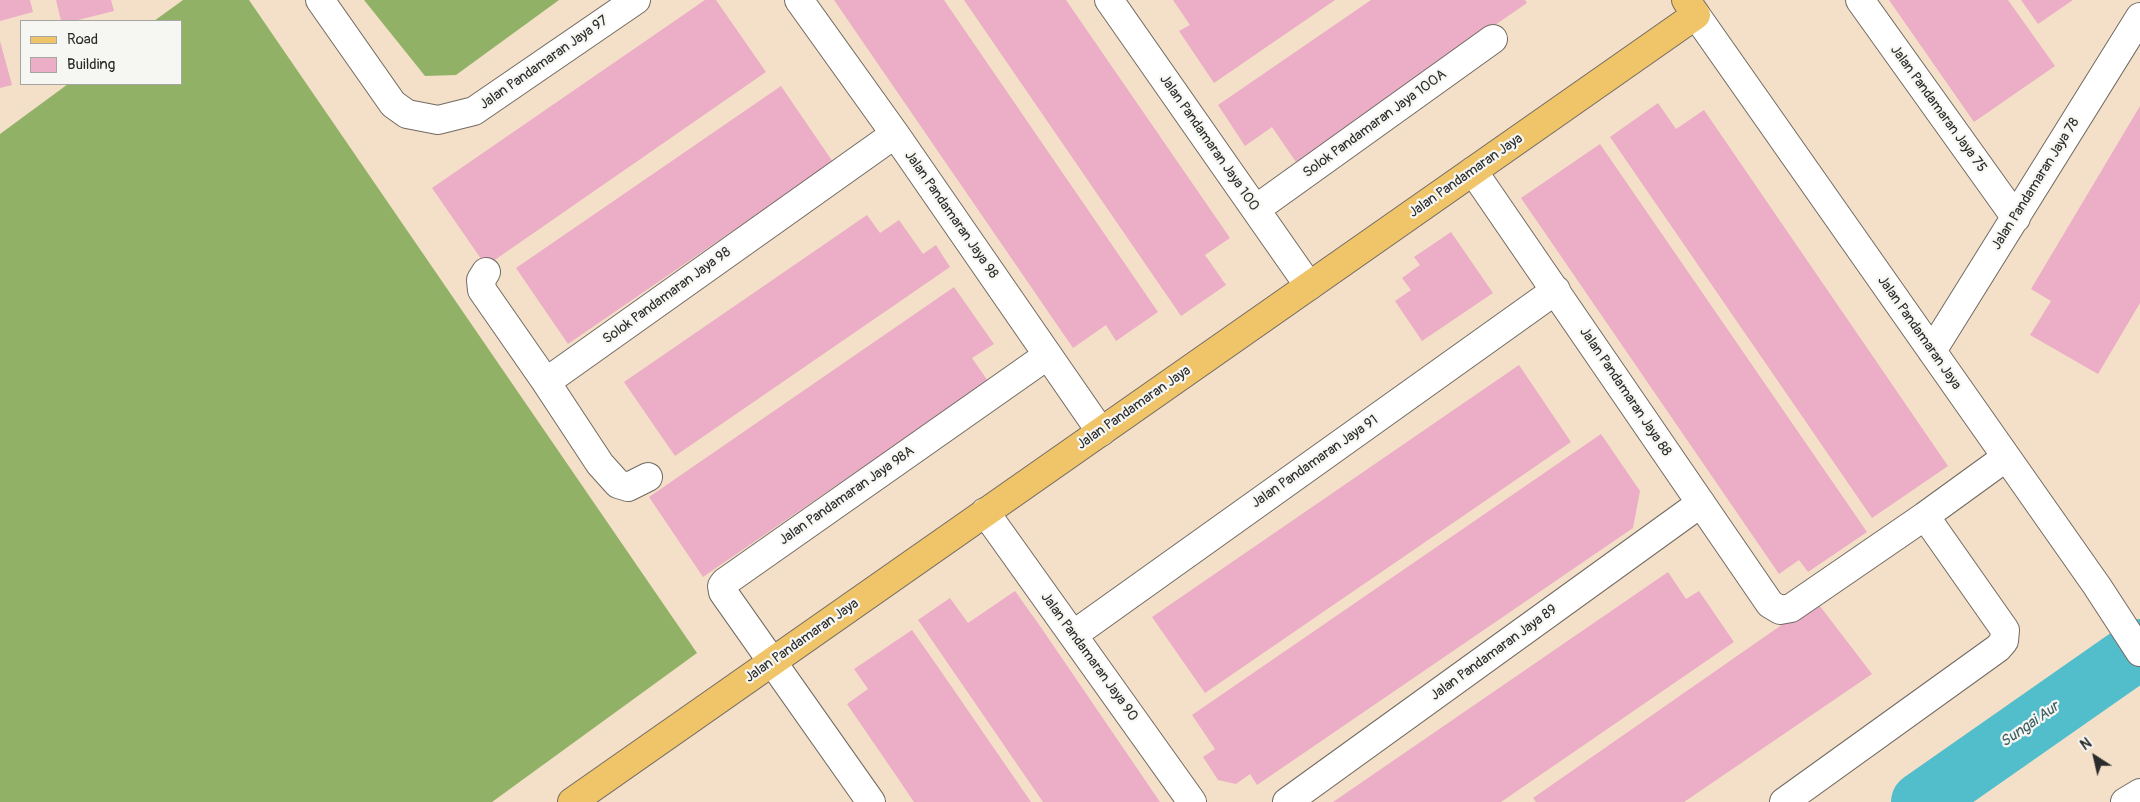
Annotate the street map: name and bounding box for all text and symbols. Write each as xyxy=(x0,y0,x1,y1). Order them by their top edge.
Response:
street label: Jalan Pandamaran Jaya 97 xyxy=(477,12,611,114)
legend xyxy=(20,20,182,85)
text: Road xyxy=(67,30,98,49)
street label: Jalan Pandamaran Jaya 75 xyxy=(1886,42,1990,176)
text: Building xyxy=(67,55,115,74)
street label: Solok Pandamaran Jaya 100A xyxy=(1300,66,1450,182)
street label: Jalan Pandamaran Jaya 100 xyxy=(1156,72,1262,214)
street label: Jalan Pandamaran Jaya 78 xyxy=(1989,115,2083,253)
street label: Jalan Pandamaran Jaya xyxy=(1406,130,1526,222)
street label: Jalan Pandamaran Jaya 98 xyxy=(900,148,1002,282)
street label: Solok Pandamaran Jaya 98 xyxy=(600,244,734,348)
street label: Jalan Pandamaran Jaya xyxy=(1873,273,1965,393)
street label: Jalan Pandamaran Jaya 88 xyxy=(1576,324,1674,460)
street label: Jalan Pandamaran Jaya xyxy=(1074,362,1194,454)
street label: Jalan Pandamaran Jaya 91 xyxy=(1249,412,1381,512)
street label: Jalan Pandamaran Jaya 98A xyxy=(776,443,918,549)
street label: Jalan Pandamaran Jaya 90 xyxy=(1037,590,1141,724)
street label: Jalan Pandamaran Jaya xyxy=(742,595,862,687)
street label: Jalan Pandamaran Jaya 89 xyxy=(1428,601,1560,705)
water label: Sungai Aur xyxy=(1997,698,2063,752)
north arrow xyxy=(2070,732,2120,782)
text: N xyxy=(2077,735,2095,754)

